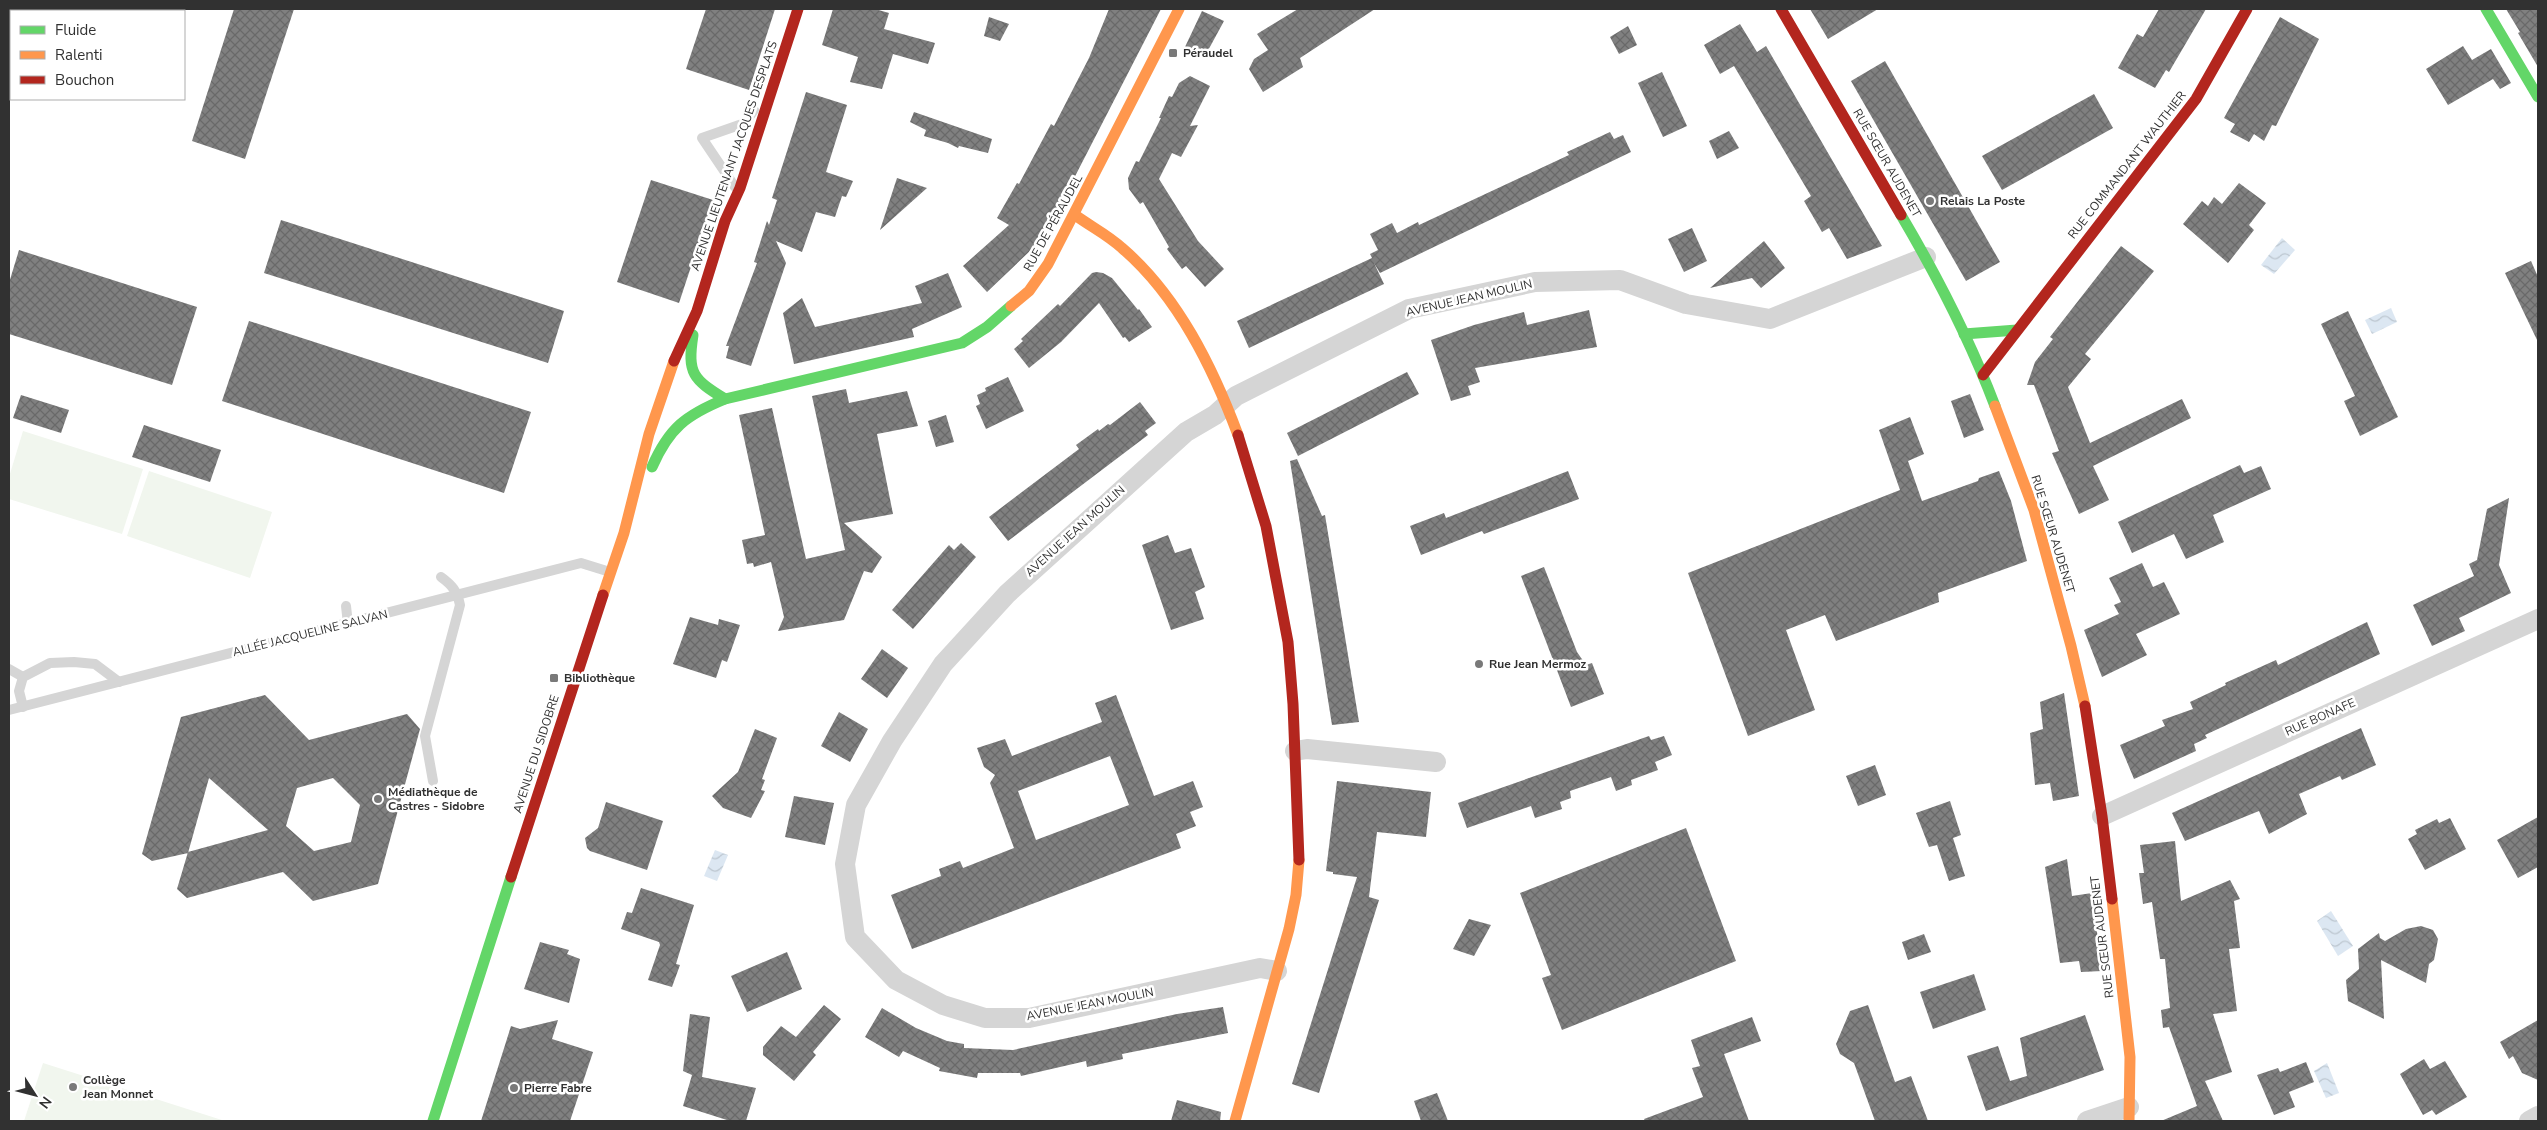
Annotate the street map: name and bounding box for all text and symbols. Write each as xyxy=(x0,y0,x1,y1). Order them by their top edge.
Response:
legend xyxy=(10,10,185,100)
text: Fluide xyxy=(55,20,96,40)
street label: AVENUE LIEUTENANT JACQUES DESPLATS xyxy=(687,39,781,273)
text: Ralenti xyxy=(55,45,103,65)
place label: Péraudel xyxy=(1183,45,1233,61)
marker: Péraudel xyxy=(1167,47,1179,59)
text: Bouchon xyxy=(55,70,114,90)
street label: RUE COMMANDANT WAUTHIER xyxy=(2064,88,2190,242)
street label: RUE SŒUR AUDENET xyxy=(1849,106,1925,221)
street label: RUE DE PÉRAUDEL xyxy=(1020,171,1086,274)
place label: Relais La Poste xyxy=(1940,193,2025,209)
marker: Relais La Poste xyxy=(1924,195,1936,207)
street label: AVENUE JEAN MOULIN xyxy=(1404,276,1534,320)
street label: RUE SŒUR AUDENET xyxy=(2027,473,2079,596)
street label: AVENUE JEAN MOULIN xyxy=(1022,482,1128,580)
street label: ALLÉE JACQUELINE SALVAN xyxy=(231,606,389,660)
place label: Rue Jean Mermoz xyxy=(1489,656,1586,672)
marker: Rue Jean Mermoz xyxy=(1473,658,1485,670)
place label: Bibliothèque xyxy=(564,670,636,686)
marker: Bibliothèque xyxy=(548,672,560,684)
street label: AVENUE DU SIDOBRE xyxy=(509,693,563,815)
street label: RUE BONAFE xyxy=(2282,694,2358,740)
place label: Médiathèque de Castres - Sidobre xyxy=(388,784,485,814)
marker: Médiathèque de Castres - Sidobre xyxy=(372,793,384,805)
street label: RUE SŒUR AUDENET xyxy=(2086,874,2117,999)
street label: AVENUE JEAN MOULIN xyxy=(1025,984,1155,1024)
north arrow xyxy=(10,1070,60,1120)
place label: Collège Jean Monnet xyxy=(82,1072,153,1102)
place label: Pierre Fabre xyxy=(524,1080,592,1096)
marker: Collège Jean Monnet xyxy=(67,1081,79,1093)
marker: Pierre Fabre xyxy=(508,1082,520,1094)
text: N xyxy=(34,1093,56,1112)

